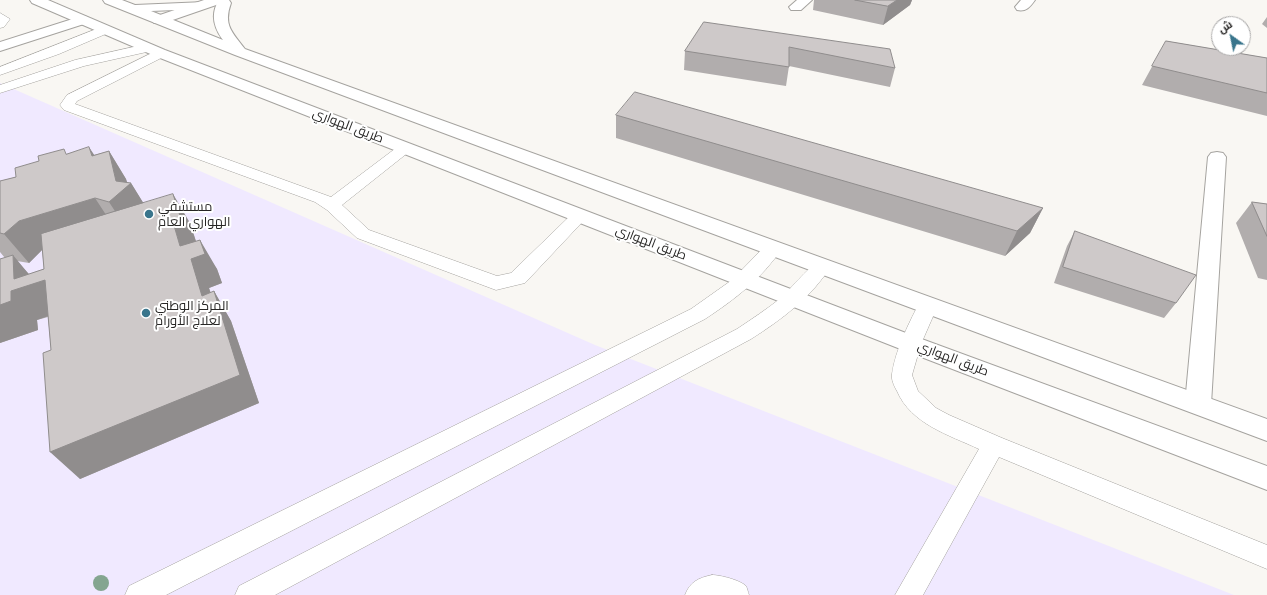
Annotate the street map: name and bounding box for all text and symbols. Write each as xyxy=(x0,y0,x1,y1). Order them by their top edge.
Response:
north arrow xyxy=(1211,16,1251,56)
text: ش xyxy=(1215,16,1235,36)
street label: طريق الهواري xyxy=(310,105,386,147)
place label: مستشفي الهواري العام xyxy=(158,199,230,230)
marker: مستشفي الهواري العام xyxy=(143,208,155,220)
street label: طريق الهواري xyxy=(613,222,689,264)
place label: المركز الوطني لعلاج الأورام xyxy=(155,298,229,329)
marker: المركز الوطني لعلاج الأورام xyxy=(140,307,152,319)
street label: طريق الهواري xyxy=(915,338,991,380)

